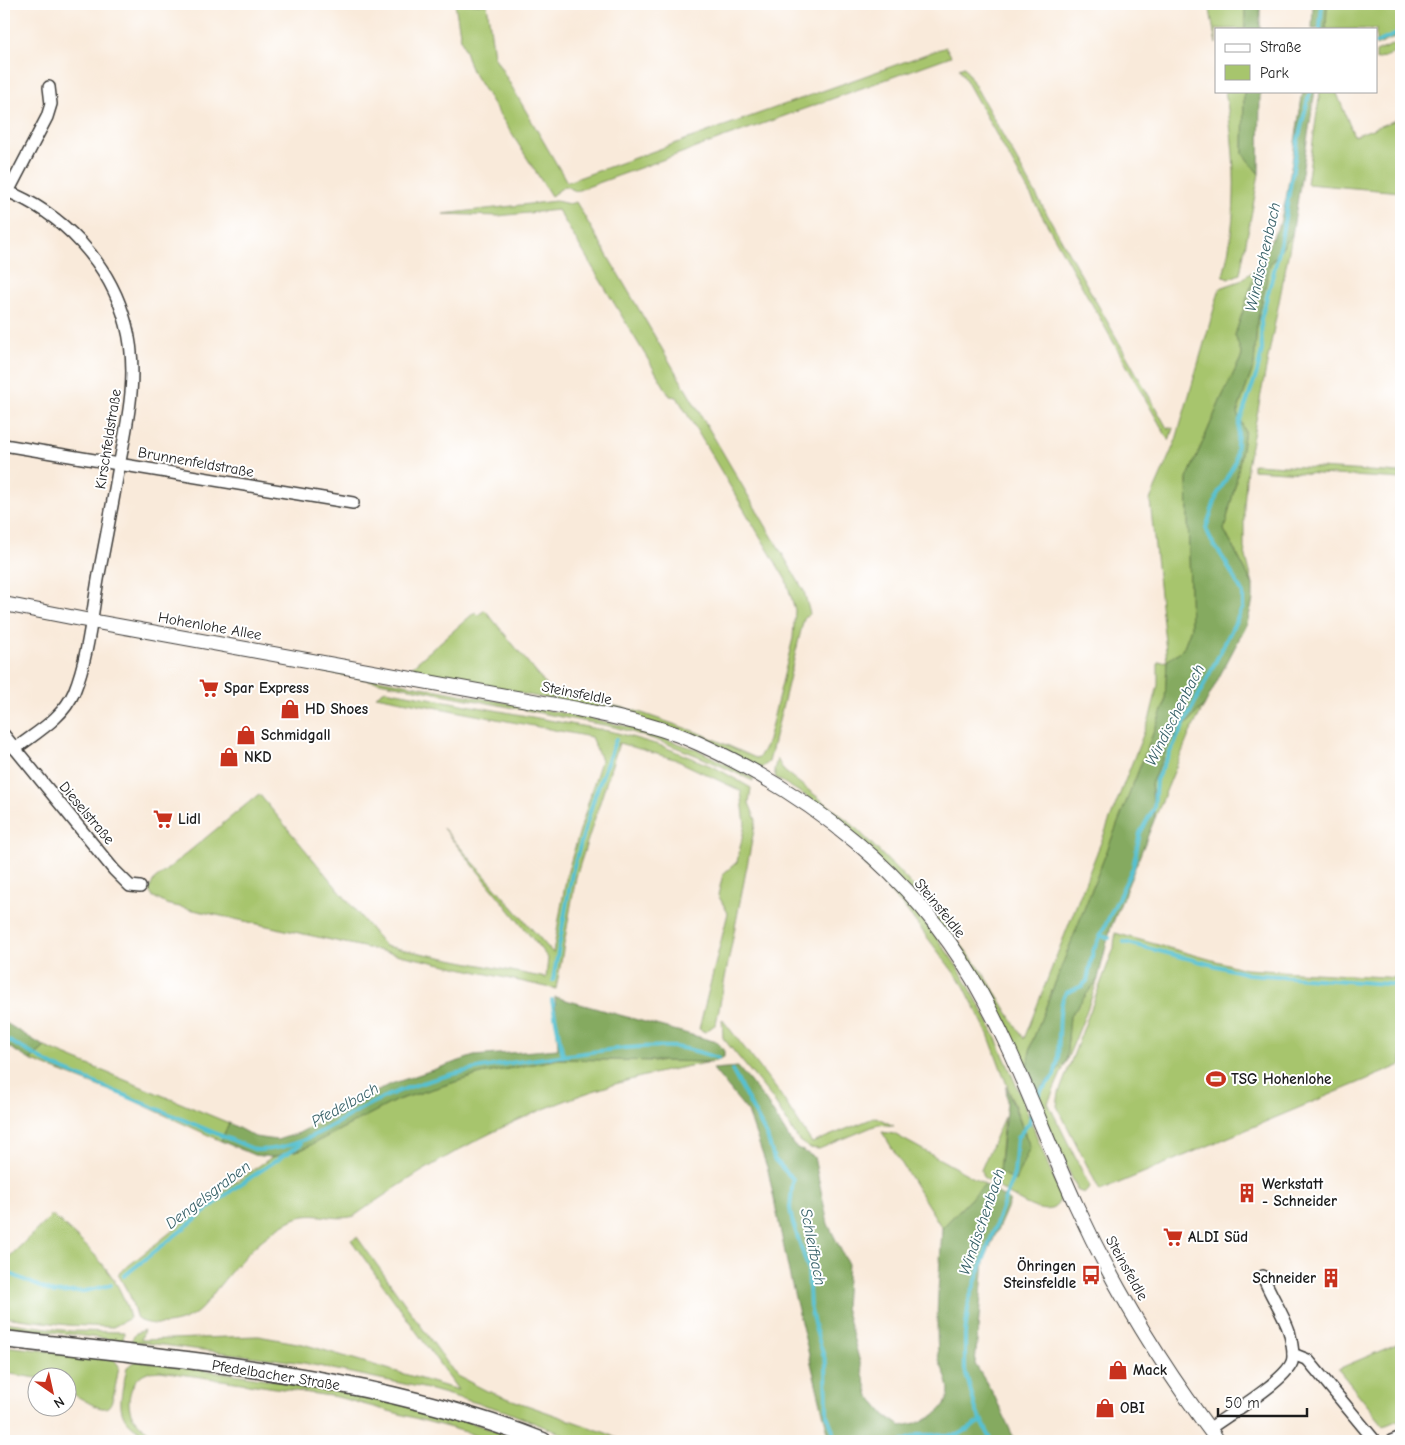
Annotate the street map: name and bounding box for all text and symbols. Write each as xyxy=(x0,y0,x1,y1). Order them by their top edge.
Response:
legend xyxy=(1215,28,1378,92)
text: Straße xyxy=(1260,38,1302,56)
text: Park xyxy=(1260,64,1289,82)
water label: Windischenbach xyxy=(1242,201,1284,313)
street label: Kirschfeldstraße xyxy=(91,387,125,490)
street label: Brunnenfeldstraße xyxy=(137,443,256,481)
street label: Hohenlohe Allee xyxy=(157,608,264,644)
water label: Windischenbach xyxy=(1142,661,1208,769)
supermarket icon: Spar Express xyxy=(198,677,220,699)
street label: Steinsfeldle xyxy=(540,677,614,709)
place label: Spar Express xyxy=(224,679,309,697)
shop icon: HD Shoes xyxy=(279,698,301,720)
place label: HD Shoes xyxy=(305,700,368,718)
shop icon: Schmidgall xyxy=(235,724,257,746)
place label: Schmidgall xyxy=(261,726,331,744)
shop icon: NKD xyxy=(218,746,240,768)
place label: NKD xyxy=(244,748,272,766)
street label: Dieselstraße xyxy=(55,778,119,849)
supermarket icon: Lidl xyxy=(152,808,174,830)
place label: Lidl xyxy=(178,810,201,828)
street label: Steinsfeldle xyxy=(911,875,970,942)
sports icon: TSG Hohenlohe xyxy=(1205,1068,1227,1090)
place label: TSG Hohenlohe xyxy=(1231,1070,1331,1088)
water label: Pfedelbach xyxy=(308,1079,382,1131)
water label: Dengelsgraben xyxy=(162,1157,254,1233)
water label: Windischenbach xyxy=(955,1166,1009,1278)
place label: Werkstatt - Schneider xyxy=(1262,1175,1337,1210)
building icon: Werkstatt - Schneider xyxy=(1236,1182,1258,1204)
water label: Schleifbach xyxy=(797,1207,829,1287)
supermarket icon: ALDI Süd xyxy=(1162,1226,1184,1248)
place label: ALDI Süd xyxy=(1188,1228,1248,1246)
street label: Steinsfeldle xyxy=(1102,1233,1152,1304)
place label: Öhringen Steinsfeldle xyxy=(1004,1256,1076,1292)
bus stop icon: Öhringen Steinsfeldle xyxy=(1080,1264,1102,1286)
building icon: Schneider xyxy=(1320,1267,1342,1289)
place label: Schneider xyxy=(1252,1269,1316,1287)
street label: Pfedelbacher Straße xyxy=(211,1356,342,1394)
shop icon: Mack xyxy=(1107,1359,1129,1381)
place label: Mack xyxy=(1133,1361,1168,1379)
north arrow xyxy=(28,1368,78,1418)
scale bar xyxy=(1218,1385,1306,1417)
text: N xyxy=(50,1393,68,1412)
text: 50 m xyxy=(1225,1394,1260,1412)
shop icon: OBI xyxy=(1094,1397,1116,1419)
place label: OBI xyxy=(1120,1399,1145,1417)

